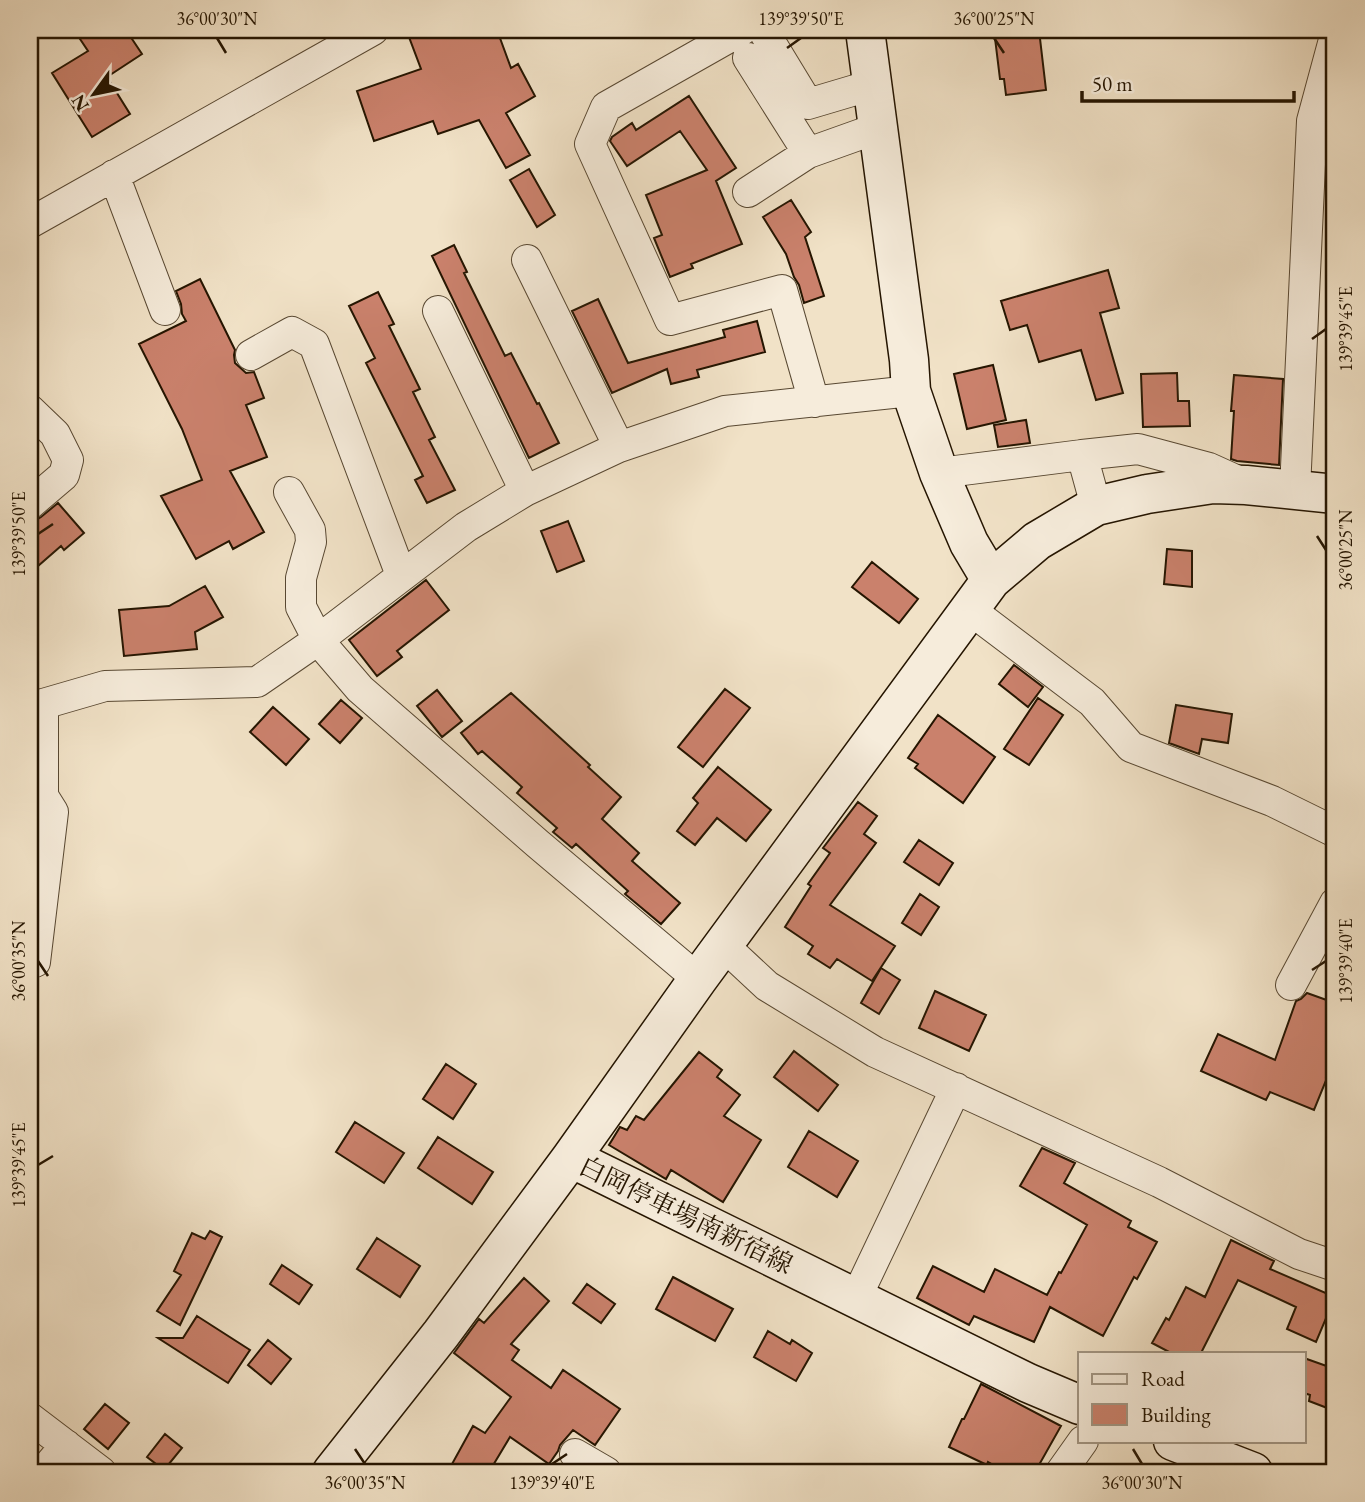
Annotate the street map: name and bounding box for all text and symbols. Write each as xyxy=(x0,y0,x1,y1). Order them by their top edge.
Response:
text: 36°00'30"N xyxy=(177,7,258,30)
text: 139°39'50"E xyxy=(758,7,844,30)
text: 36°00'25"N xyxy=(954,7,1035,30)
north arrow xyxy=(60,60,130,130)
scale bar xyxy=(1082,60,1293,104)
text: 50 m xyxy=(1092,70,1133,97)
text: N xyxy=(65,89,95,116)
text: 139°39'45"E xyxy=(1334,286,1357,372)
text: 139°39'50"E xyxy=(7,491,30,577)
text: 36°00'25"N xyxy=(1334,509,1357,590)
text: 139°39'40"E xyxy=(1334,918,1357,1004)
text: 36°00'35"N xyxy=(7,920,30,1001)
text: 139°39'45"E xyxy=(7,1122,30,1208)
street label: 白岡停車場南新宿線 xyxy=(573,1148,799,1282)
legend xyxy=(1078,1352,1306,1442)
text: Road xyxy=(1141,1365,1185,1392)
text: Building xyxy=(1141,1401,1211,1428)
text: 36°00'35"N xyxy=(325,1471,406,1494)
text: 139°39'40"E xyxy=(509,1471,595,1494)
text: 36°00'30"N xyxy=(1102,1471,1183,1494)

